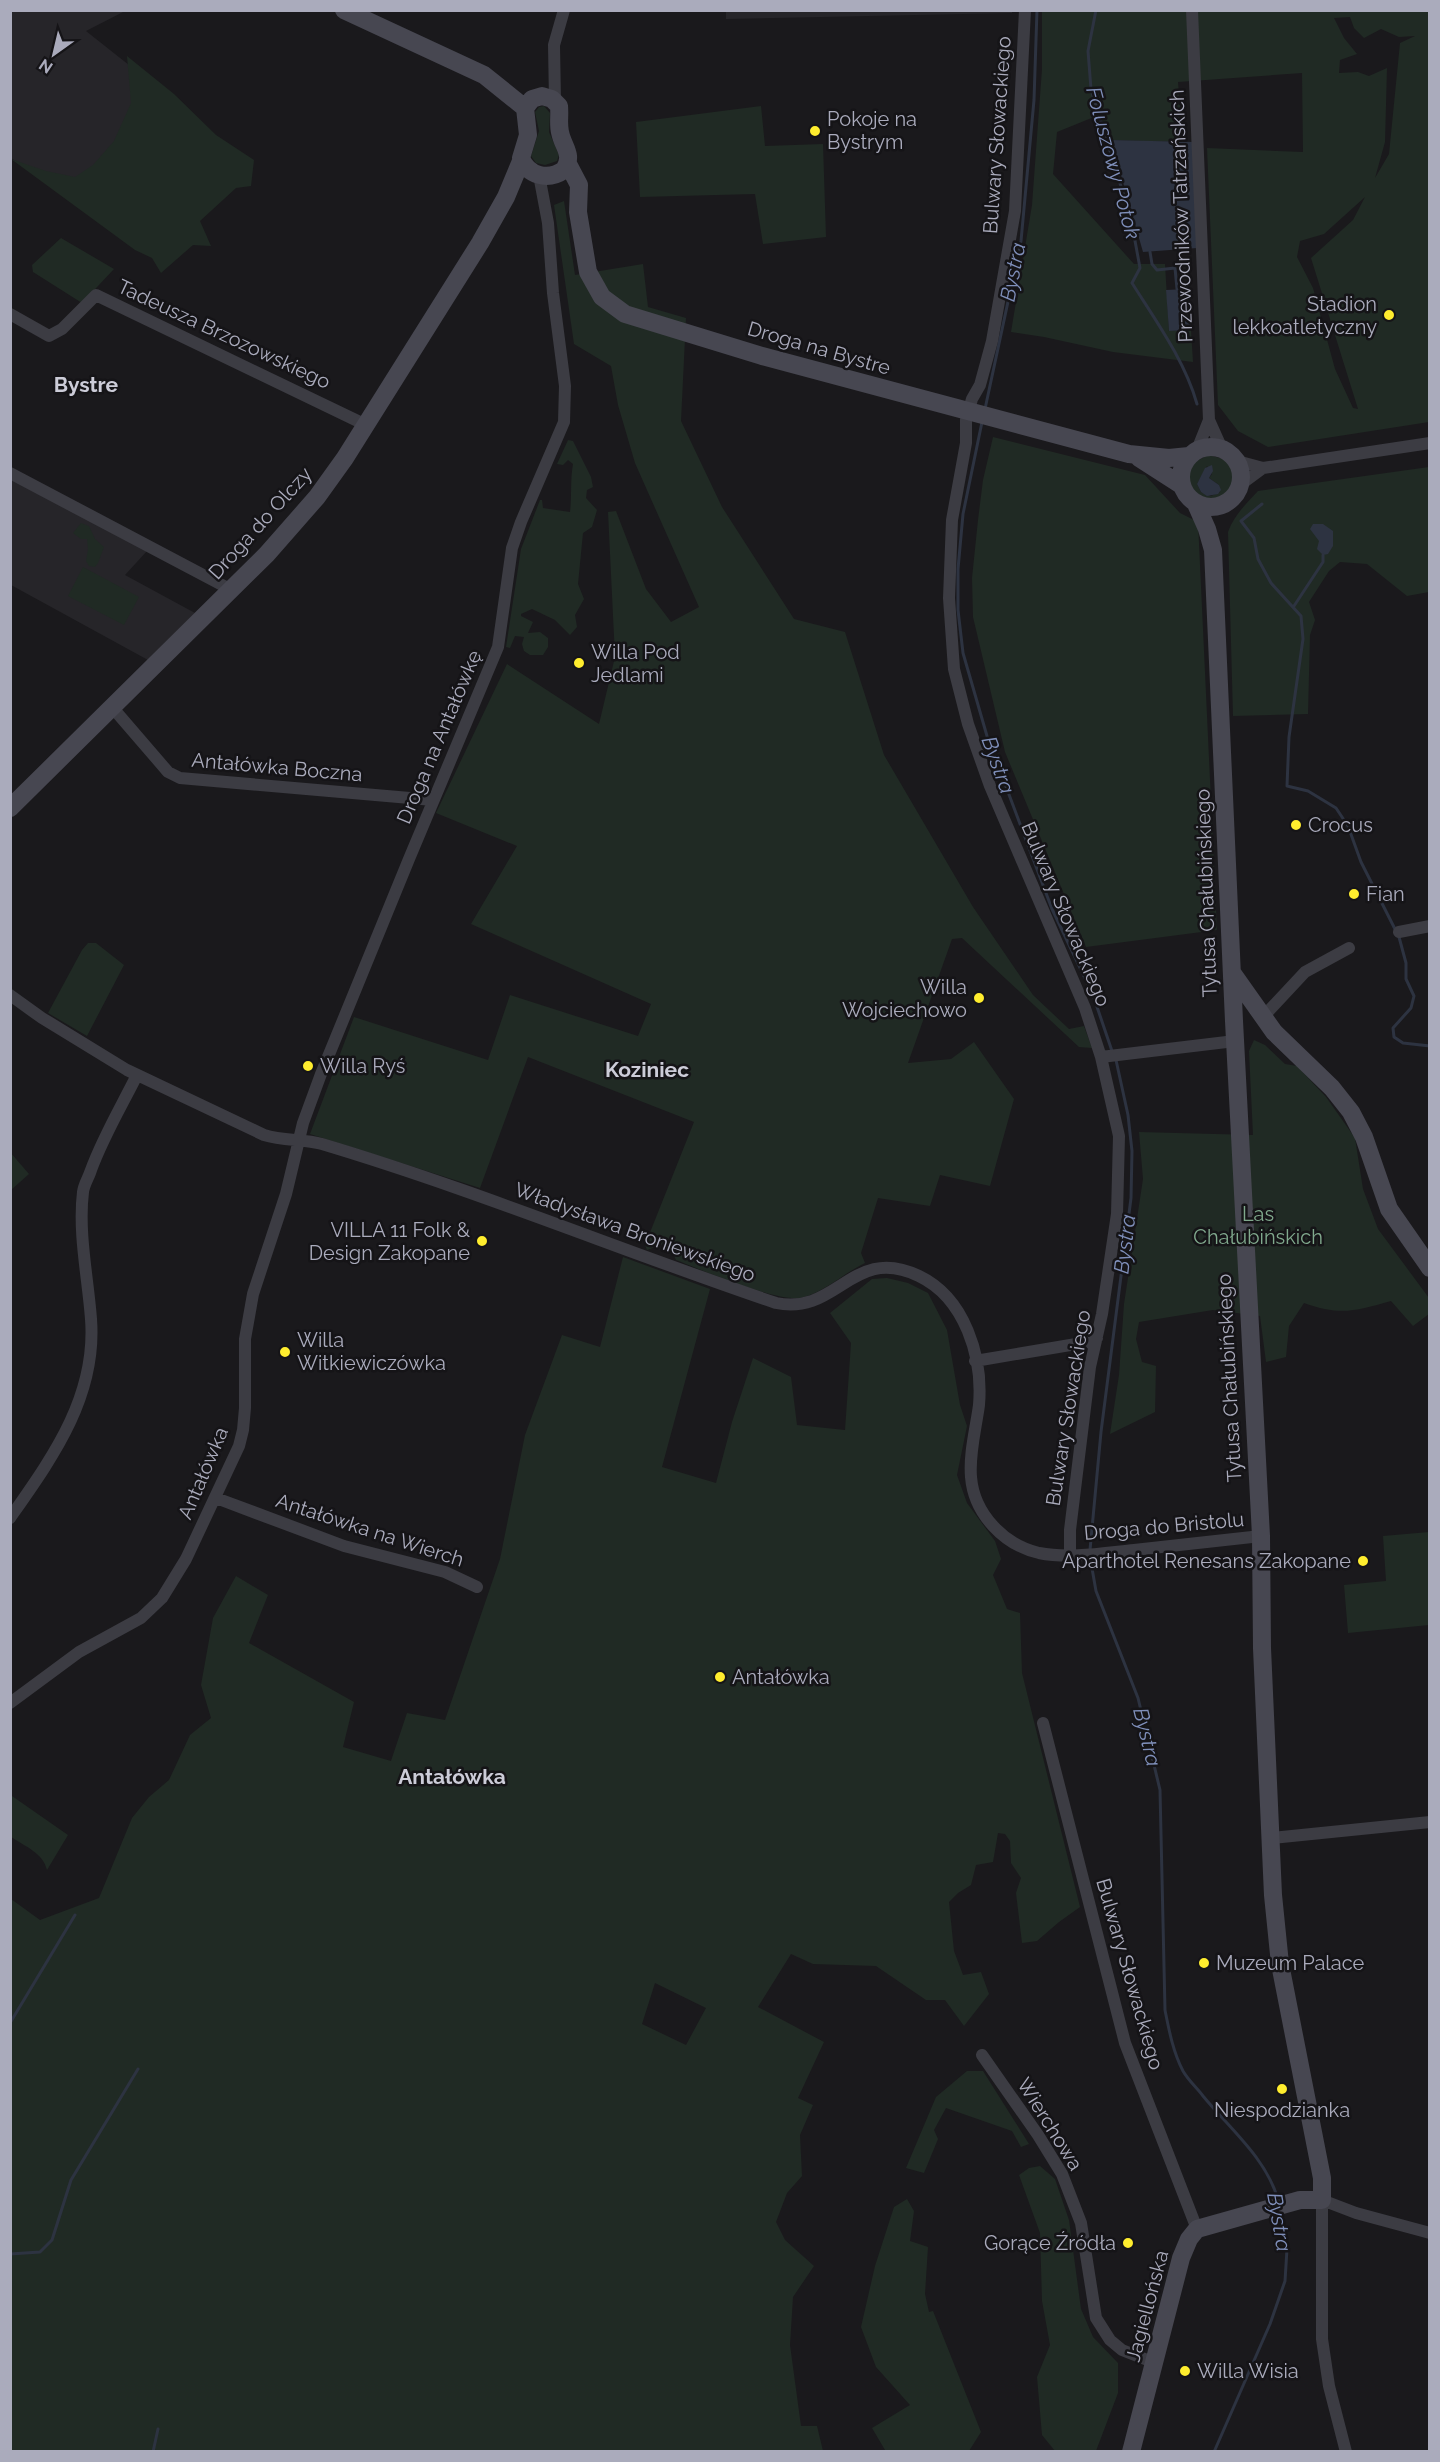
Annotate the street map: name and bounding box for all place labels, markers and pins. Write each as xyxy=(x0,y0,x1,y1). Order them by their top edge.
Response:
place label: Pokoje na Bystrym xyxy=(827,107,917,154)
marker: Pokoje na Bystrym xyxy=(808,124,822,138)
place label: Stadion lekkoatletyczny xyxy=(1232,292,1377,339)
marker: Stadion lekkoatletyczny xyxy=(1382,308,1396,322)
place label: Willa Pod Jedlami xyxy=(591,640,680,687)
marker: Willa Pod Jedlami xyxy=(572,656,586,670)
place label: Crocus xyxy=(1308,813,1373,837)
marker: Crocus xyxy=(1289,818,1303,832)
place label: Fian xyxy=(1366,882,1405,906)
marker: Fian xyxy=(1347,887,1361,901)
place label: Willa Wojciechowo xyxy=(842,975,967,1022)
marker: Willa Wojciechowo xyxy=(972,991,986,1005)
place label: Willa Ryś xyxy=(320,1054,405,1078)
marker: Willa Ryś xyxy=(301,1059,315,1073)
place label: VILLA 11 Folk & Design Zakopane xyxy=(309,1218,471,1265)
marker: VILLA 11 Folk & Design Zakopane xyxy=(475,1234,489,1248)
place label: Willa Witkiewiczówka xyxy=(297,1328,446,1375)
marker: Willa Witkiewiczówka xyxy=(278,1345,292,1359)
place label: Aparthotel Renesans Zakopane xyxy=(1062,1549,1351,1573)
marker: Aparthotel Renesans Zakopane xyxy=(1356,1554,1370,1568)
place label: Antałówka xyxy=(732,1665,830,1689)
marker: Antałówka xyxy=(713,1670,727,1684)
place label: Muzeum Palace xyxy=(1216,1951,1365,1975)
marker: Muzeum Palace xyxy=(1197,1956,1211,1970)
marker: Niespodzianka xyxy=(1275,2082,1289,2096)
place label: Niespodzianka xyxy=(1214,2098,1350,2122)
place label: Gorące Źródła xyxy=(984,2231,1116,2255)
marker: Gorące Źródła xyxy=(1121,2236,1135,2250)
place label: Willa Wisia xyxy=(1197,2359,1299,2383)
marker: Willa Wisia xyxy=(1178,2364,1192,2378)

